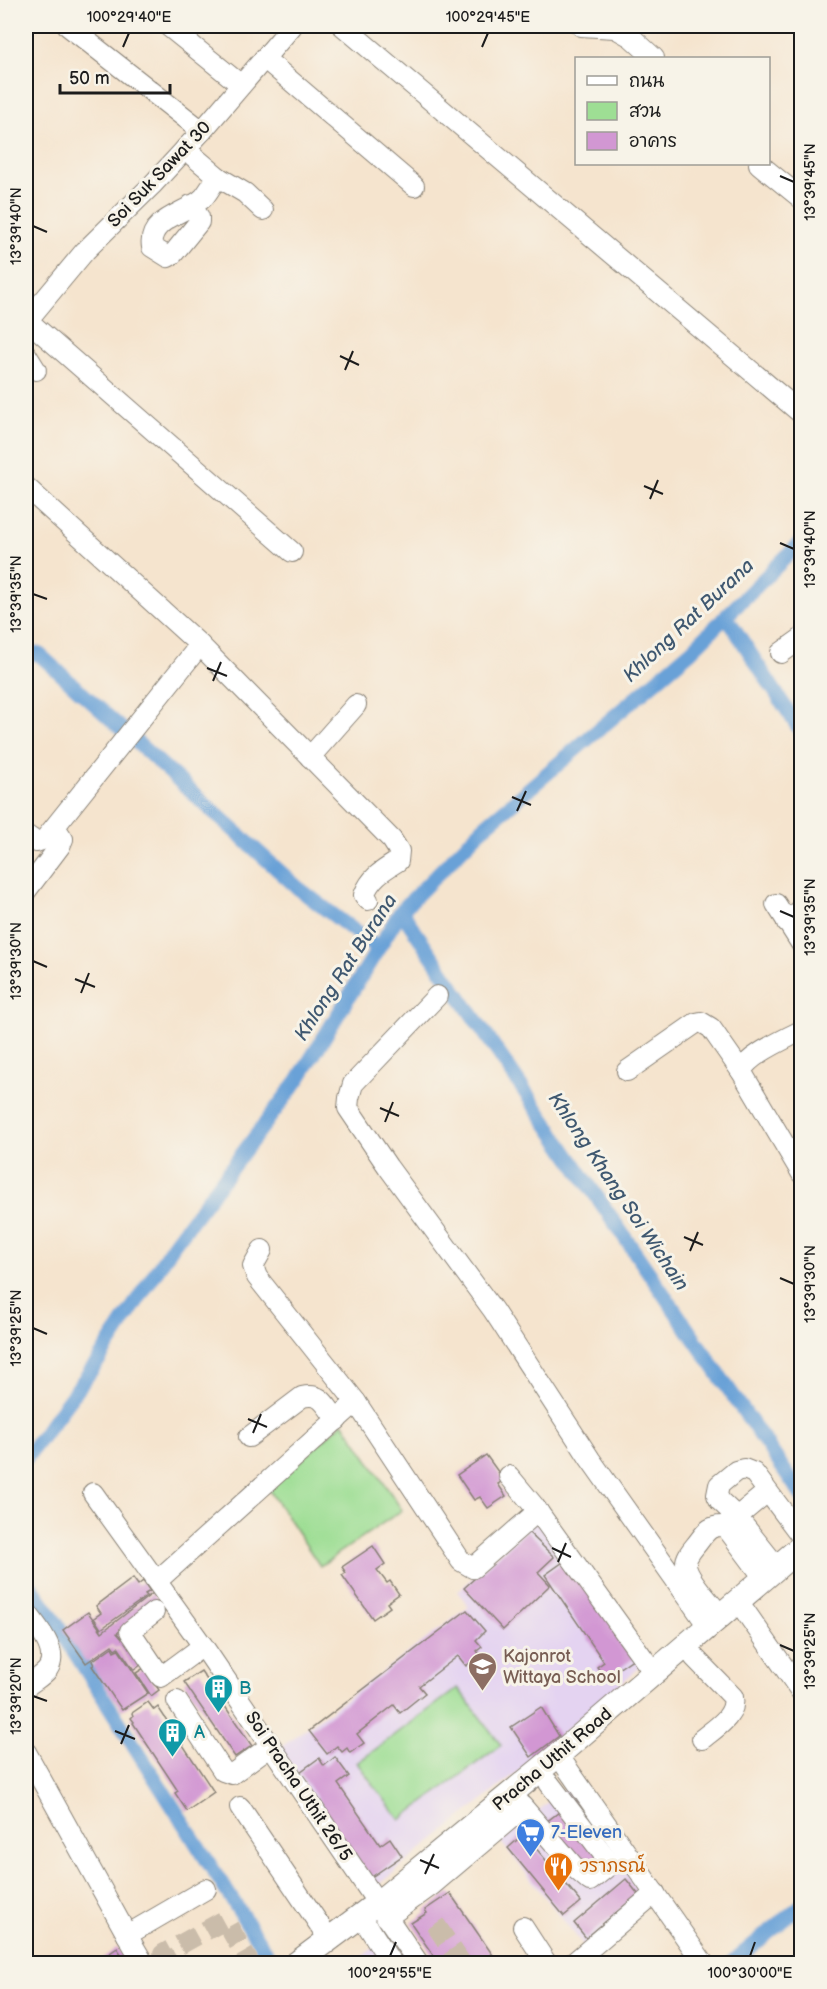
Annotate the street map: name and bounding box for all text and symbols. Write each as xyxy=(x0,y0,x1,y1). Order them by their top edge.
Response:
text: 100°29'40"E xyxy=(87,8,171,27)
text: 100°29'45"E xyxy=(446,8,530,27)
scale bar xyxy=(60,57,170,95)
legend xyxy=(575,57,770,165)
text: 50 m xyxy=(69,68,110,89)
text: ถนน xyxy=(629,71,664,92)
text: สวน xyxy=(629,101,661,122)
street label: Soi Suk Sawat 30 xyxy=(103,117,215,232)
text: อาคาร xyxy=(629,131,677,152)
text: 13°39'45"N xyxy=(801,143,820,221)
text: 13°39'40"N xyxy=(7,187,26,265)
text: 13°39'40"N xyxy=(801,510,820,588)
water label: Khlong Rat Burana xyxy=(618,554,759,688)
text: 13°39'35"N xyxy=(7,555,26,633)
text: 13°39'35"N xyxy=(801,878,820,956)
water label: Khlong Rat Burana xyxy=(289,889,402,1046)
text: 13°39'30"N xyxy=(7,922,26,1000)
water label: Khlong Khang Soi Wichain xyxy=(543,1088,694,1295)
text: 13°39'30"N xyxy=(801,1245,820,1323)
text: 13°39'25"N xyxy=(7,1289,26,1367)
text: 13°39'25"N xyxy=(801,1612,820,1690)
place label: Kajonrot Wittaya School xyxy=(503,1646,621,1688)
school or university icon: Kajonrot Wittaya School xyxy=(466,1650,498,1692)
text: 13°39'20"N xyxy=(7,1657,26,1735)
building icon: B xyxy=(202,1672,234,1714)
place label: B xyxy=(239,1678,251,1699)
street label: Pracha Uthit Road xyxy=(488,1703,616,1815)
street label: Soi Pracha Uthit 26/5 xyxy=(241,1708,356,1865)
building icon: A xyxy=(157,1716,189,1758)
place label: A xyxy=(194,1722,205,1743)
supermarket icon: 7-Eleven xyxy=(514,1816,546,1858)
place label: 7-Eleven xyxy=(551,1822,622,1843)
restaurant icon: วราภรณ์ xyxy=(543,1850,575,1892)
place label: วราภรณ์ xyxy=(580,1853,646,1877)
text: 100°29'55"E xyxy=(348,1964,432,1983)
text: 100°30'00"E xyxy=(708,1964,793,1983)

